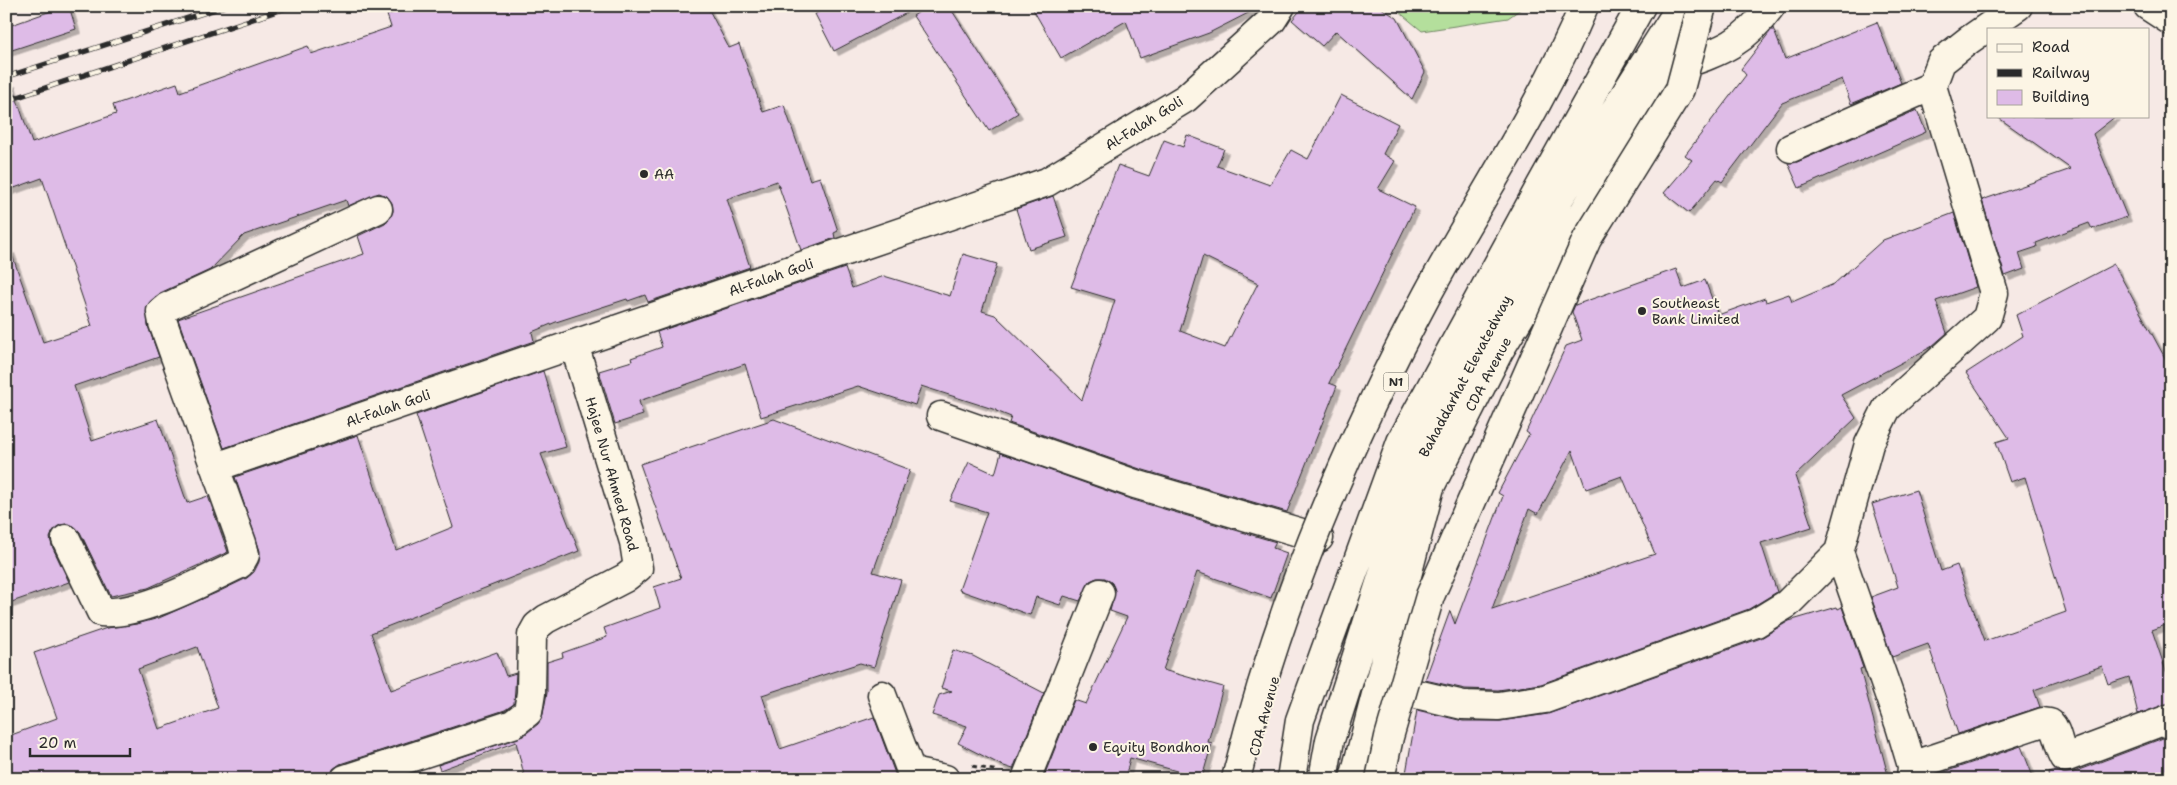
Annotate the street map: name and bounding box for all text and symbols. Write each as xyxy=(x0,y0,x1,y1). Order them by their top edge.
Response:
legend xyxy=(1987,28,2150,118)
text: Road xyxy=(2032,37,2070,57)
text: Railway xyxy=(2032,63,2090,83)
text: Building xyxy=(2032,87,2089,107)
street label: Al-Falah Goli xyxy=(1102,92,1186,154)
place label: AA xyxy=(654,165,674,183)
marker: AA xyxy=(638,168,650,180)
street label: Al-Falah Goli xyxy=(726,254,816,300)
street label: Bahaddarhat Elevatedway xyxy=(1415,292,1515,460)
place label: Southeast Bank Limited xyxy=(1652,294,1740,328)
marker: Southeast Bank Limited xyxy=(1636,305,1648,317)
street label: CDA Avenue xyxy=(1461,334,1515,414)
road number: N1 xyxy=(1384,372,1408,392)
street label: Al-Falah Goli xyxy=(343,385,433,431)
street label: Hajee Nur Ahmed Road xyxy=(581,395,643,554)
street label: CDA Avenue xyxy=(1245,674,1283,758)
scale bar xyxy=(30,725,130,757)
text: 20 m xyxy=(38,733,77,753)
place label: Equity Bondhon xyxy=(1103,738,1210,756)
marker: Equity Bondhon xyxy=(1087,741,1099,753)

